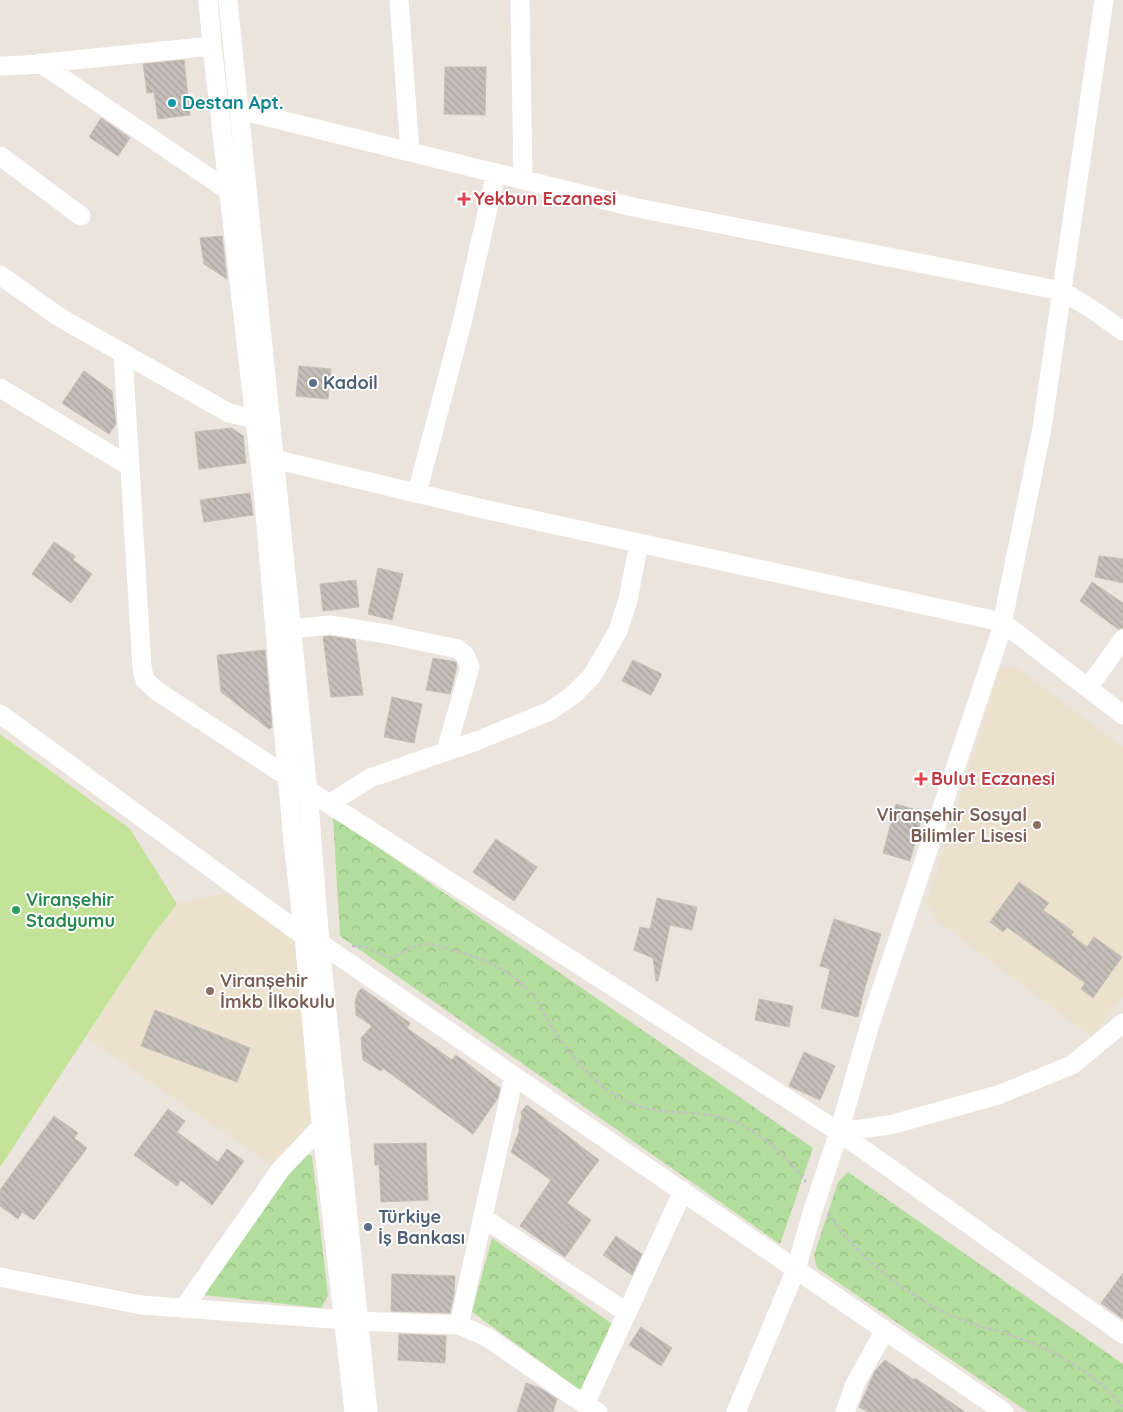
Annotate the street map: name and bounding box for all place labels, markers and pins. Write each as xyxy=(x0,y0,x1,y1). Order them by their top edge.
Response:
place label: Destan Apt. xyxy=(182,91,283,114)
marker: Destan Apt. xyxy=(166,97,178,109)
place label: Yekbun Eczanesi xyxy=(474,187,616,210)
marker: Yekbun Eczanesi xyxy=(458,193,470,205)
place label: Kadoil xyxy=(323,371,378,394)
marker: Kadoil xyxy=(307,377,319,389)
place label: Bulut Eczanesi xyxy=(931,767,1055,790)
marker: Bulut Eczanesi xyxy=(915,773,927,785)
place label: Viranşehir Sosyal Bilimler Lisesi xyxy=(877,803,1027,847)
marker: Viranşehir Sosyal Bilimler Lisesi xyxy=(1031,819,1043,831)
place label: Viranşehir Stadyumu xyxy=(26,888,115,932)
marker: Viranşehir Stadyumu xyxy=(10,904,22,916)
place label: Viranşehir İmkb İlkokulu xyxy=(220,969,335,1013)
marker: Viranşehir İmkb İlkokulu xyxy=(204,985,216,997)
place label: Türkiye İş Bankası xyxy=(378,1205,465,1249)
marker: Türkiye İş Bankası xyxy=(362,1221,374,1233)

